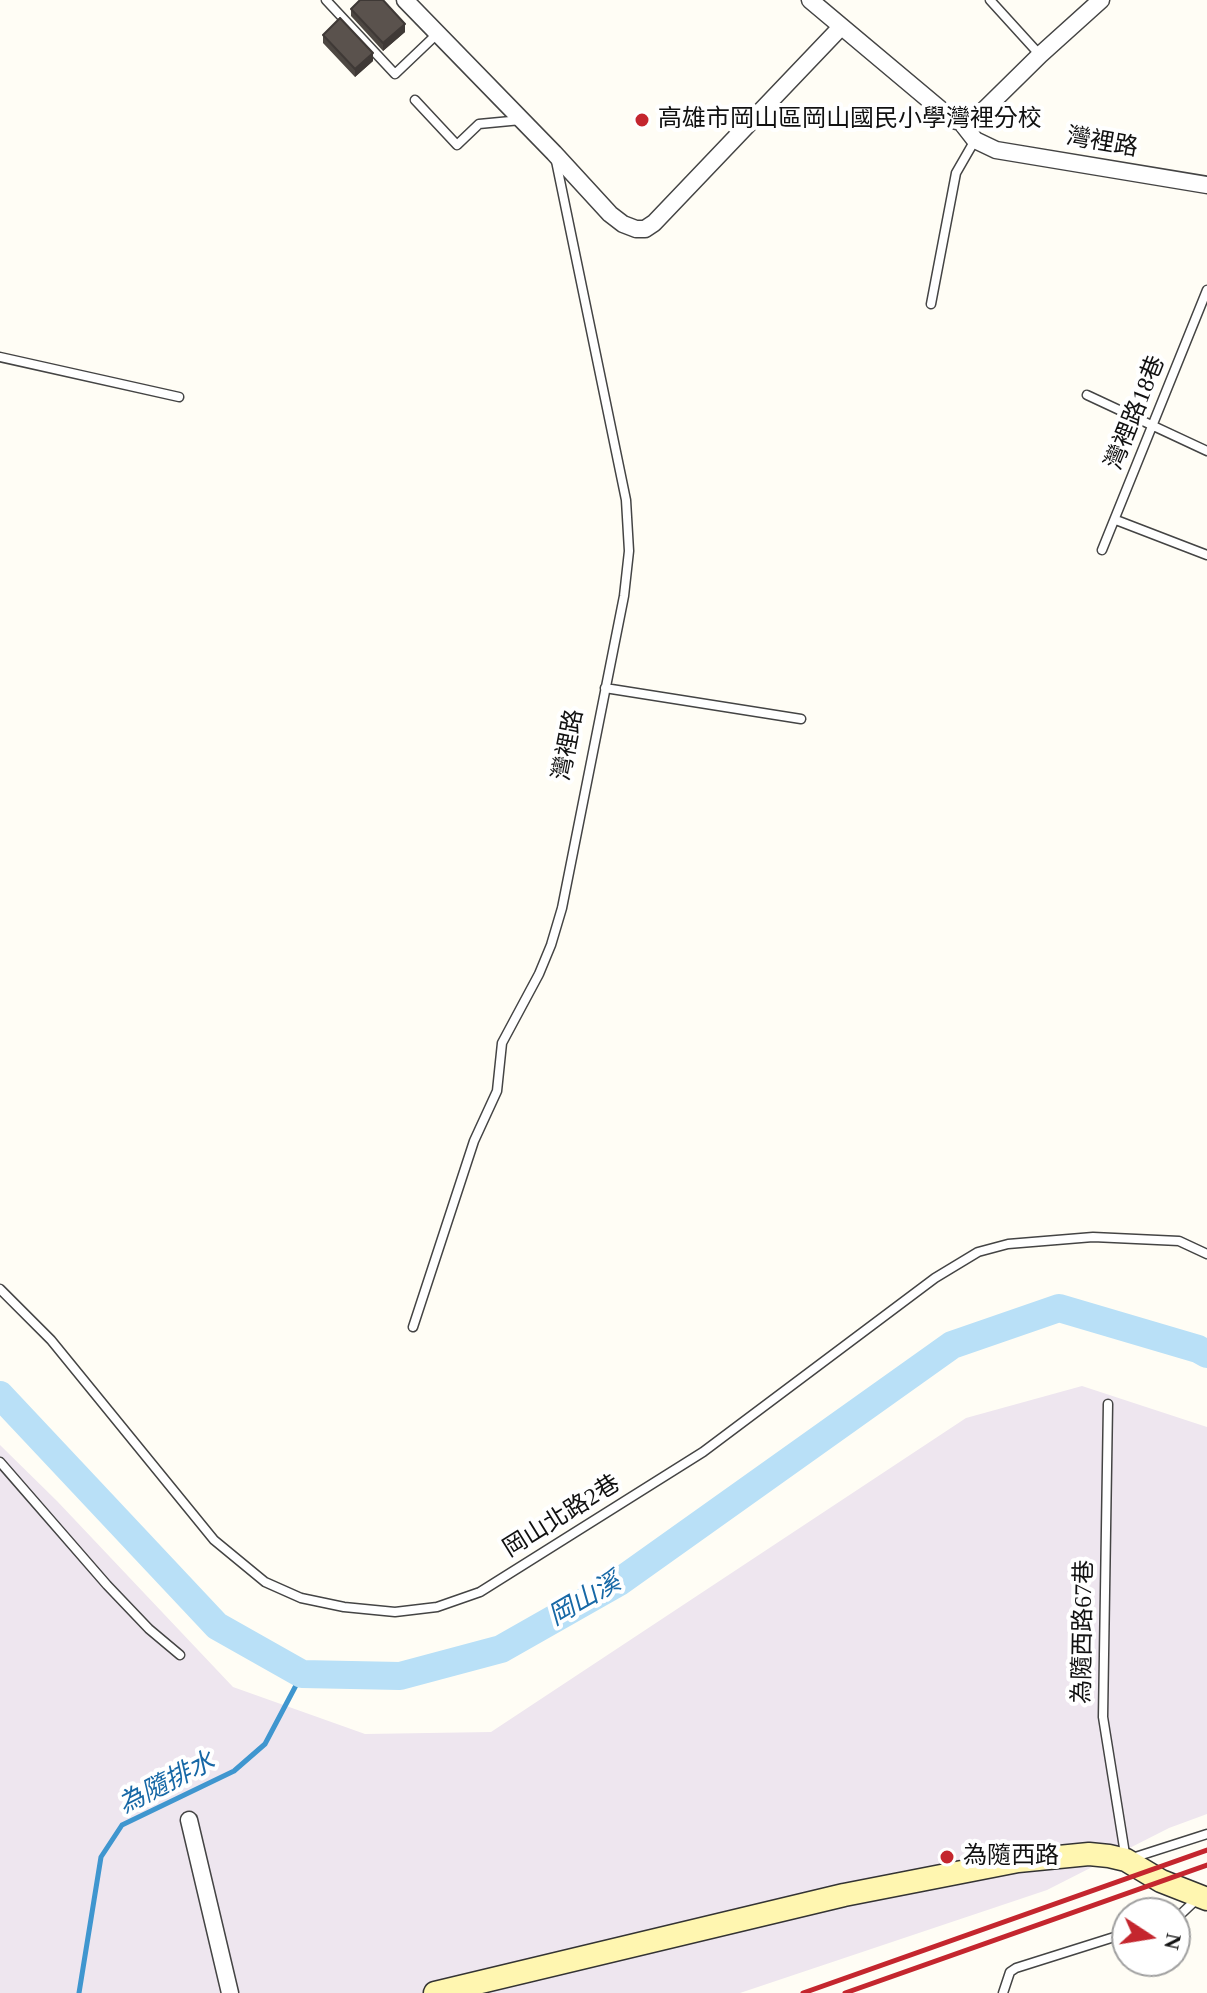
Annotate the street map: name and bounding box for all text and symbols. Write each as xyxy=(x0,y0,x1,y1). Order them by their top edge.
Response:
place label: 高雄市岡山區岡山國民小學灣裡分校 xyxy=(658,106,1042,134)
marker: 高雄市岡山區岡山國民小學灣裡分校 xyxy=(633,111,651,129)
street label: 灣裡路 xyxy=(1064,123,1140,163)
street label: 灣裡路18巷 xyxy=(1100,352,1172,474)
street label: 灣裡路 xyxy=(548,707,590,783)
street label: 岡山北路2巷 xyxy=(498,1470,626,1564)
street label: 為隨西路67巷 xyxy=(1068,1560,1100,1704)
water label: 岡山溪 xyxy=(543,1567,627,1633)
water label: 為隨排水 xyxy=(114,1746,220,1822)
place label: 為隨西路 xyxy=(963,1843,1059,1871)
marker: 為隨西路 xyxy=(938,1848,956,1866)
north arrow xyxy=(1111,1897,1191,1977)
text: N xyxy=(1159,1931,1187,1952)

